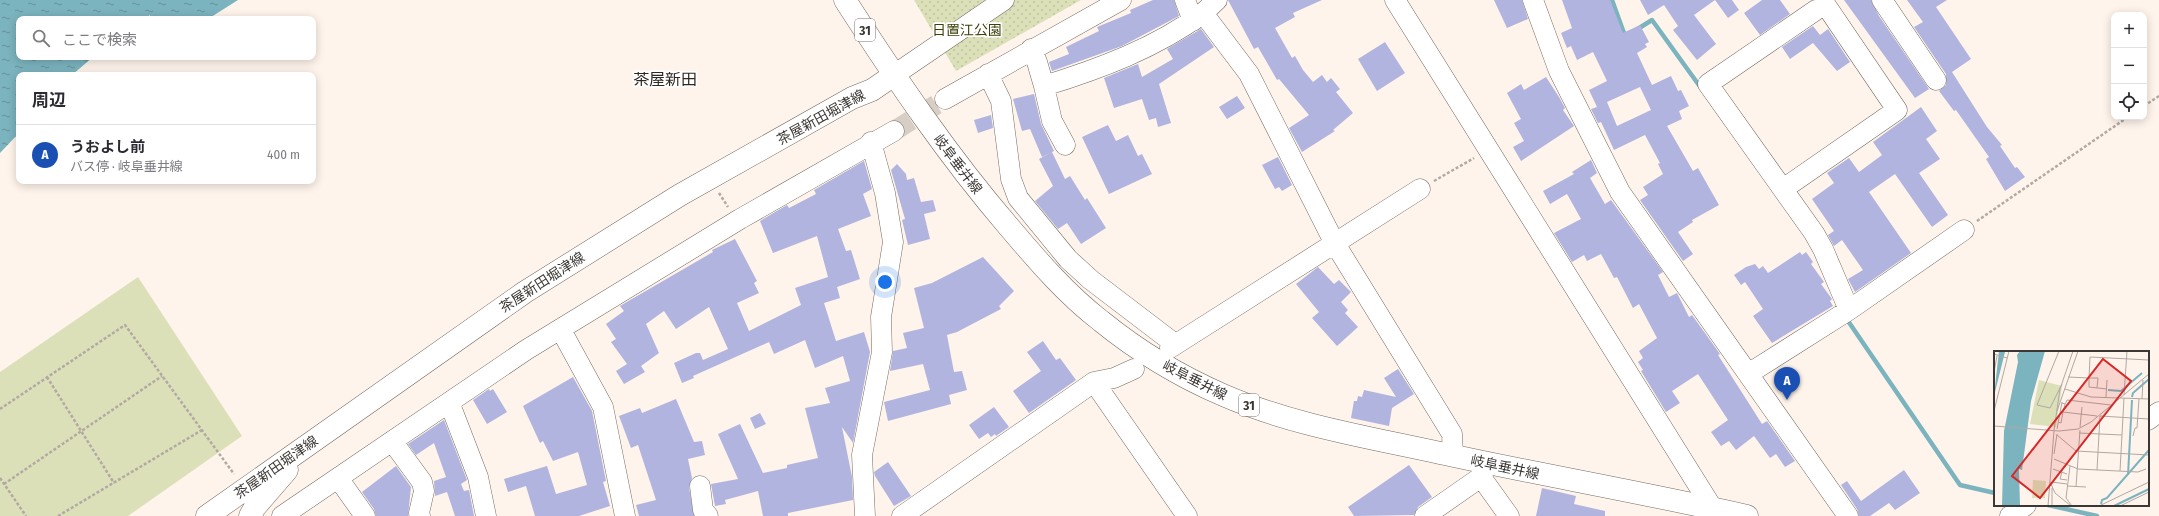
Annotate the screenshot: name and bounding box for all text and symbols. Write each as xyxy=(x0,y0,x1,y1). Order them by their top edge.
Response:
map controls xyxy=(2111,12,2147,120)
button: + xyxy=(2111,12,2147,48)
search box xyxy=(16,16,316,60)
road number: 31 xyxy=(855,19,875,41)
park label: 日置江公園 xyxy=(932,22,1002,39)
icon: search xyxy=(30,27,52,49)
text: ここで検索 xyxy=(62,31,137,49)
button: − xyxy=(2111,48,2147,84)
district label: 茶屋新田 xyxy=(633,70,697,89)
button: locate xyxy=(2111,84,2147,120)
street label: 茶屋新田堀津線 xyxy=(774,86,868,149)
text: 周辺 xyxy=(32,90,66,111)
street label: 岐阜垂井線 xyxy=(930,131,985,197)
text: うおよし前 xyxy=(70,138,145,156)
text: A xyxy=(41,147,49,162)
text: 400 m xyxy=(267,147,300,162)
text: バス停 · 岐阜垂井線 xyxy=(70,159,183,174)
street label: 茶屋新田堀津線 xyxy=(497,249,588,316)
your location xyxy=(875,272,895,292)
inset map xyxy=(1994,351,2149,506)
street label: 岐阜垂井線 xyxy=(1160,357,1230,404)
pin: A xyxy=(1774,367,1800,400)
road number: 31 xyxy=(1239,394,1259,416)
street label: 茶屋新田堀津線 xyxy=(231,432,321,502)
street label: 岐阜垂井線 xyxy=(1469,452,1541,483)

